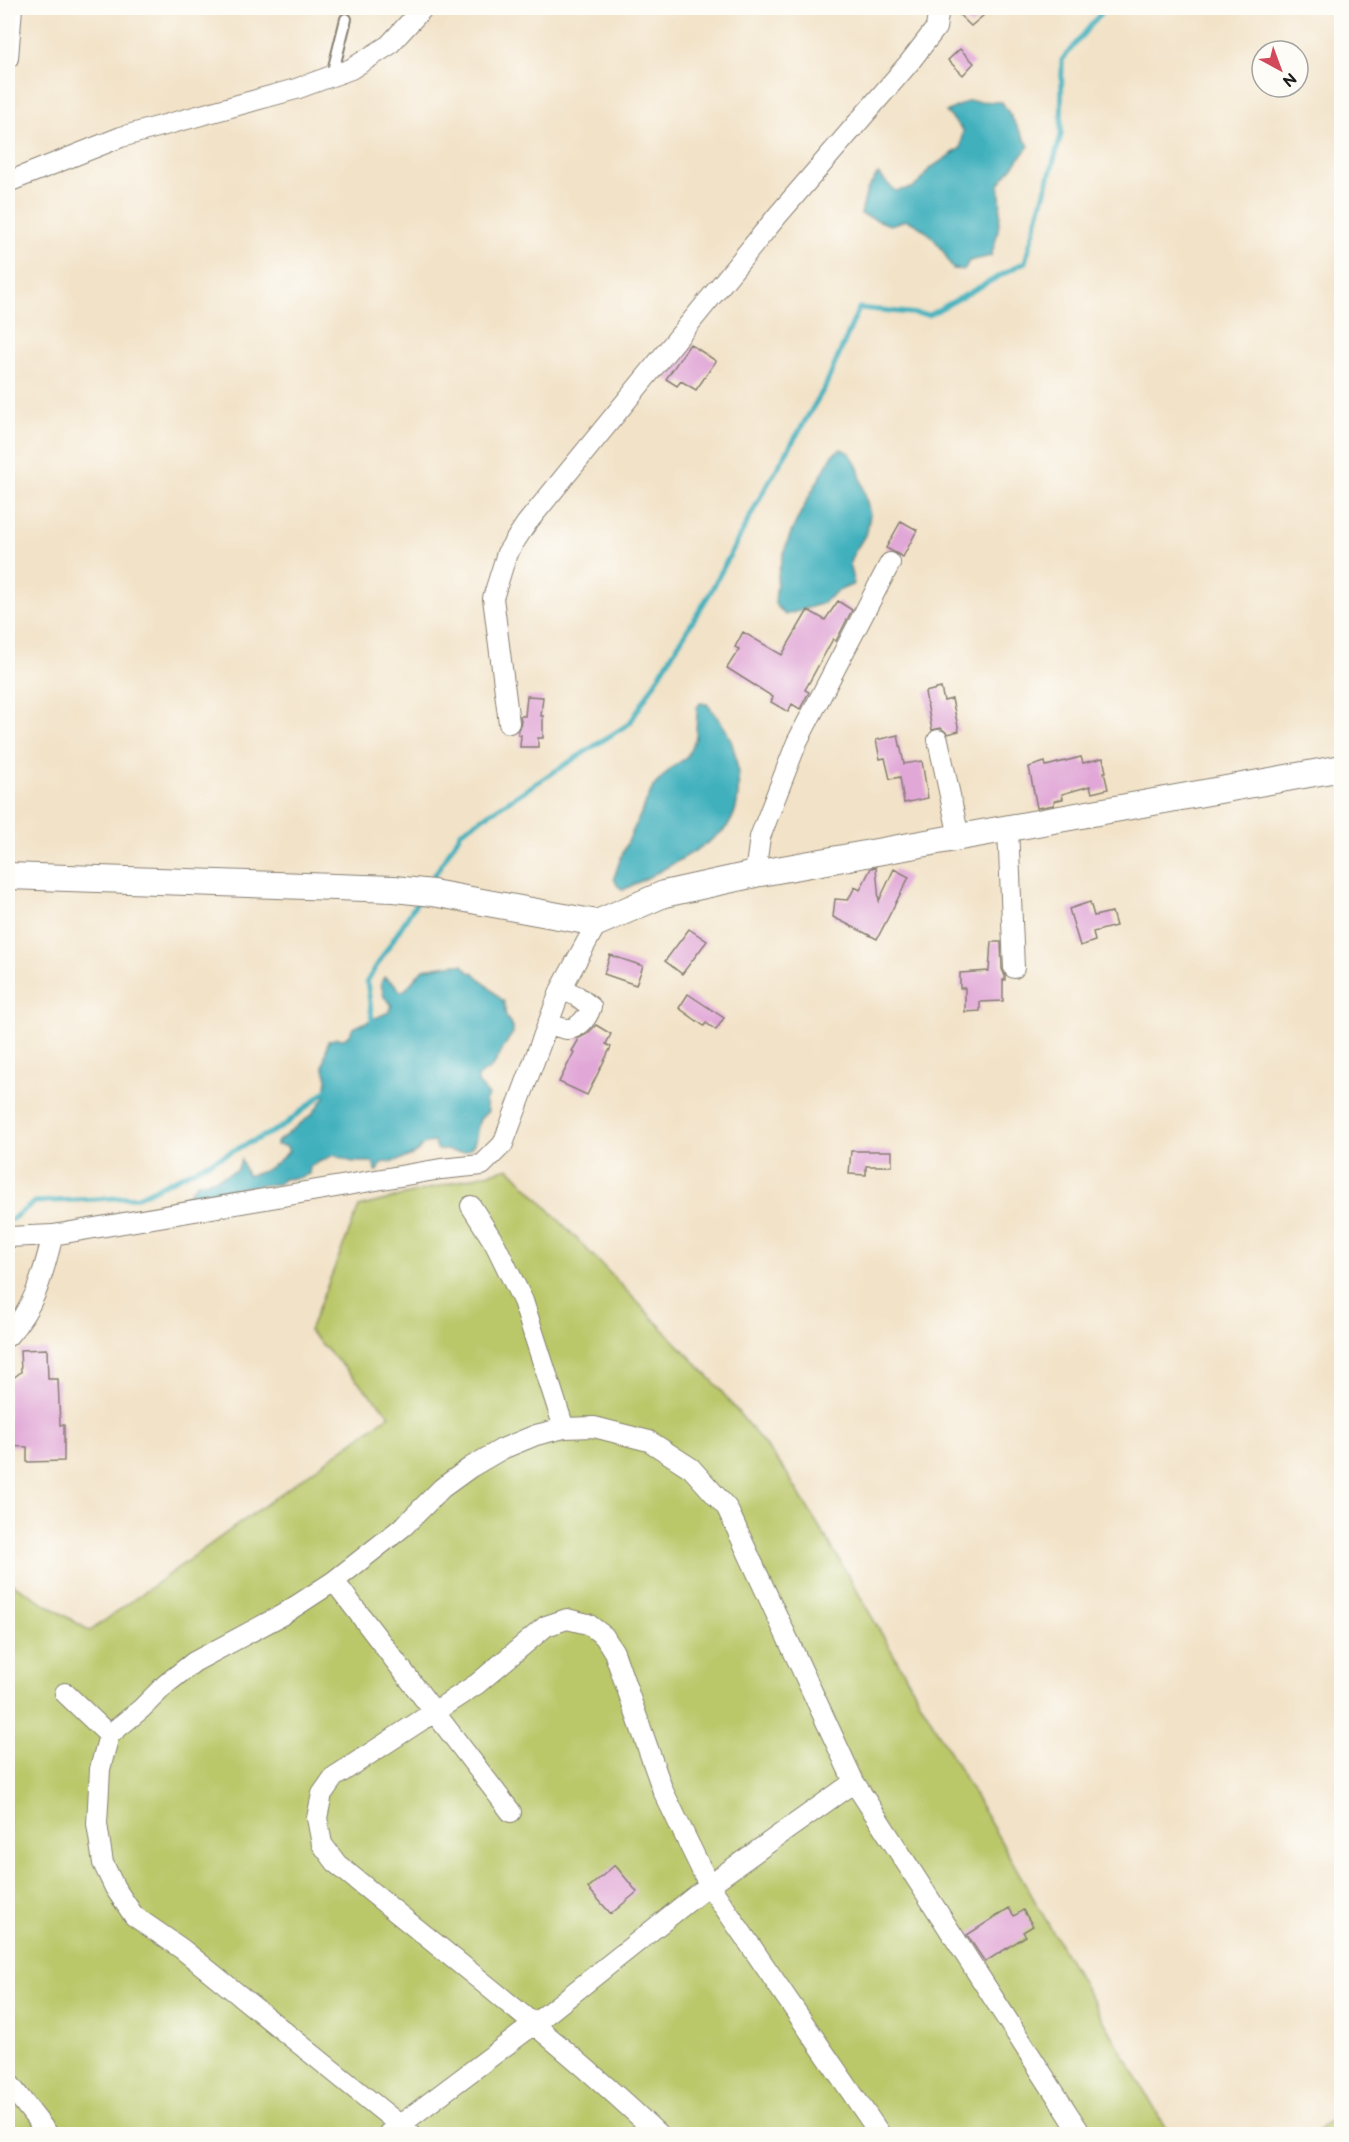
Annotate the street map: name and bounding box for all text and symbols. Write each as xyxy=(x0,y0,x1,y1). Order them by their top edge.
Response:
north arrow xyxy=(1250,39,1310,99)
text: N xyxy=(1278,68,1300,90)

